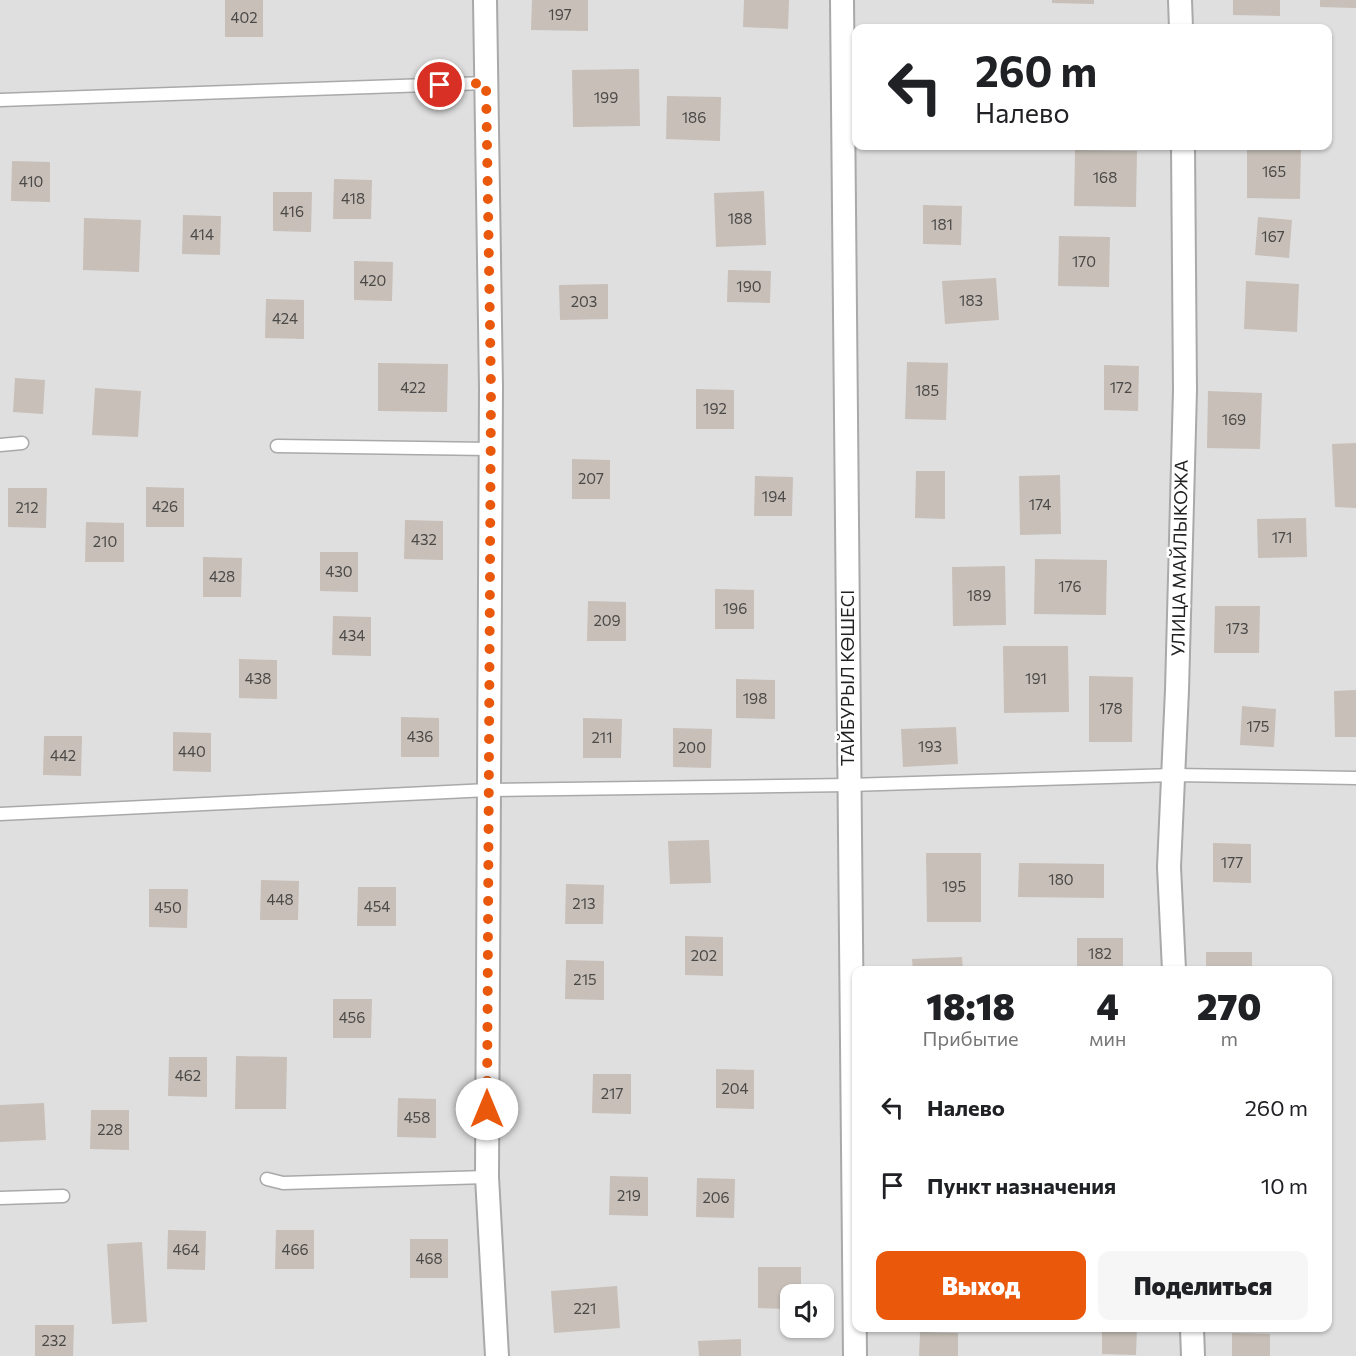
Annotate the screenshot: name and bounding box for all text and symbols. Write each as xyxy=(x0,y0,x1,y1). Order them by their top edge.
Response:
house number: 197 xyxy=(548,5,572,23)
house number: 402 xyxy=(230,8,258,26)
text: 260 m xyxy=(975,44,1097,96)
icon: left xyxy=(876,48,954,126)
pin xyxy=(414,59,465,110)
icon: arrive xyxy=(423,68,456,101)
house number: 199 xyxy=(594,88,618,106)
text: Налево xyxy=(975,96,1070,129)
house number: 186 xyxy=(682,108,706,126)
house number: 165 xyxy=(1262,162,1286,180)
house number: 168 xyxy=(1093,168,1117,186)
house number: 410 xyxy=(19,172,43,190)
house number: 418 xyxy=(341,189,365,207)
house number: 416 xyxy=(280,202,304,220)
house number: 188 xyxy=(728,209,752,227)
house number: 181 xyxy=(931,215,953,233)
house number: 414 xyxy=(190,225,214,243)
house number: 167 xyxy=(1261,227,1285,245)
house number: 170 xyxy=(1072,252,1096,270)
house number: 420 xyxy=(360,271,386,289)
house number: 190 xyxy=(736,277,762,295)
house number: 183 xyxy=(959,291,983,309)
house number: 203 xyxy=(571,292,597,310)
house number: 424 xyxy=(272,309,298,327)
house number: 422 xyxy=(400,378,426,396)
house number: 172 xyxy=(1110,378,1132,396)
house number: 185 xyxy=(915,381,939,399)
house number: 192 xyxy=(703,399,727,417)
house number: 169 xyxy=(1222,410,1246,428)
street label: УЛИЦА МАЙЛЫКОЖА xyxy=(1166,460,1192,656)
house number: 207 xyxy=(578,469,604,487)
house number: 194 xyxy=(762,487,786,505)
house number: 174 xyxy=(1029,495,1051,513)
house number: 426 xyxy=(152,497,178,515)
house number: 212 xyxy=(15,498,39,516)
house number: 171 xyxy=(1272,528,1292,546)
house number: 432 xyxy=(411,530,437,548)
house number: 210 xyxy=(93,532,117,550)
house number: 430 xyxy=(325,562,353,580)
house number: 428 xyxy=(209,567,235,585)
house number: 176 xyxy=(1058,577,1082,595)
house number: 189 xyxy=(967,586,991,604)
street label: ТАЙБУРЫЛ КӨШЕСІ xyxy=(836,590,858,766)
house number: 196 xyxy=(723,599,747,617)
house number: 209 xyxy=(593,611,621,629)
house number: 173 xyxy=(1226,619,1248,637)
house number: 434 xyxy=(339,626,365,644)
house number: 438 xyxy=(245,669,271,687)
house number: 191 xyxy=(1025,669,1047,687)
house number: 198 xyxy=(743,689,767,707)
house number: 178 xyxy=(1099,699,1123,717)
house number: 175 xyxy=(1247,717,1269,735)
house number: 436 xyxy=(407,727,433,745)
house number: 211 xyxy=(591,728,613,746)
house number: 193 xyxy=(918,737,942,755)
house number: 200 xyxy=(678,738,706,756)
house number: 440 xyxy=(178,742,206,760)
house number: 442 xyxy=(50,746,76,764)
house number: 177 xyxy=(1221,853,1243,871)
house number: 180 xyxy=(1048,870,1074,888)
house number: 195 xyxy=(942,877,966,895)
house number: 448 xyxy=(266,890,294,908)
house number: 213 xyxy=(572,894,596,912)
house number: 454 xyxy=(364,897,390,915)
house number: 450 xyxy=(154,898,182,916)
house number: 182 xyxy=(1088,944,1112,962)
house number: 202 xyxy=(691,946,717,964)
house number: 215 xyxy=(573,970,597,988)
text: 18:18 xyxy=(926,983,1015,1027)
text: 4 xyxy=(1097,983,1119,1027)
text: 270 xyxy=(1197,983,1261,1027)
house number: 456 xyxy=(339,1008,365,1026)
text: Прибытие xyxy=(923,1026,1019,1050)
text: мин xyxy=(1089,1026,1126,1050)
text: m xyxy=(1220,1026,1238,1050)
house number: 462 xyxy=(175,1066,201,1084)
position arrow xyxy=(455,1077,519,1141)
house number: 204 xyxy=(721,1079,749,1097)
house number: 217 xyxy=(601,1084,623,1102)
icon: left xyxy=(876,1091,909,1124)
text: Налево xyxy=(927,1094,1005,1121)
text: 260 m xyxy=(1245,1094,1308,1121)
house number: 458 xyxy=(404,1108,430,1126)
house number: 228 xyxy=(97,1120,123,1138)
icon: arrive xyxy=(876,1169,909,1202)
text: Пункт назначения xyxy=(927,1172,1116,1199)
text: 10 m xyxy=(1261,1172,1308,1199)
house number: 219 xyxy=(617,1186,641,1204)
house number: 206 xyxy=(702,1188,730,1206)
house number: 464 xyxy=(172,1240,200,1258)
house number: 466 xyxy=(281,1240,309,1258)
house number: 468 xyxy=(415,1249,443,1267)
button: Выход xyxy=(876,1251,1086,1320)
button: Поделиться xyxy=(1098,1251,1308,1320)
map controls xyxy=(780,1284,834,1338)
button: sound xyxy=(780,1284,834,1338)
house number: 221 xyxy=(573,1299,597,1317)
house number: 232 xyxy=(41,1331,67,1349)

